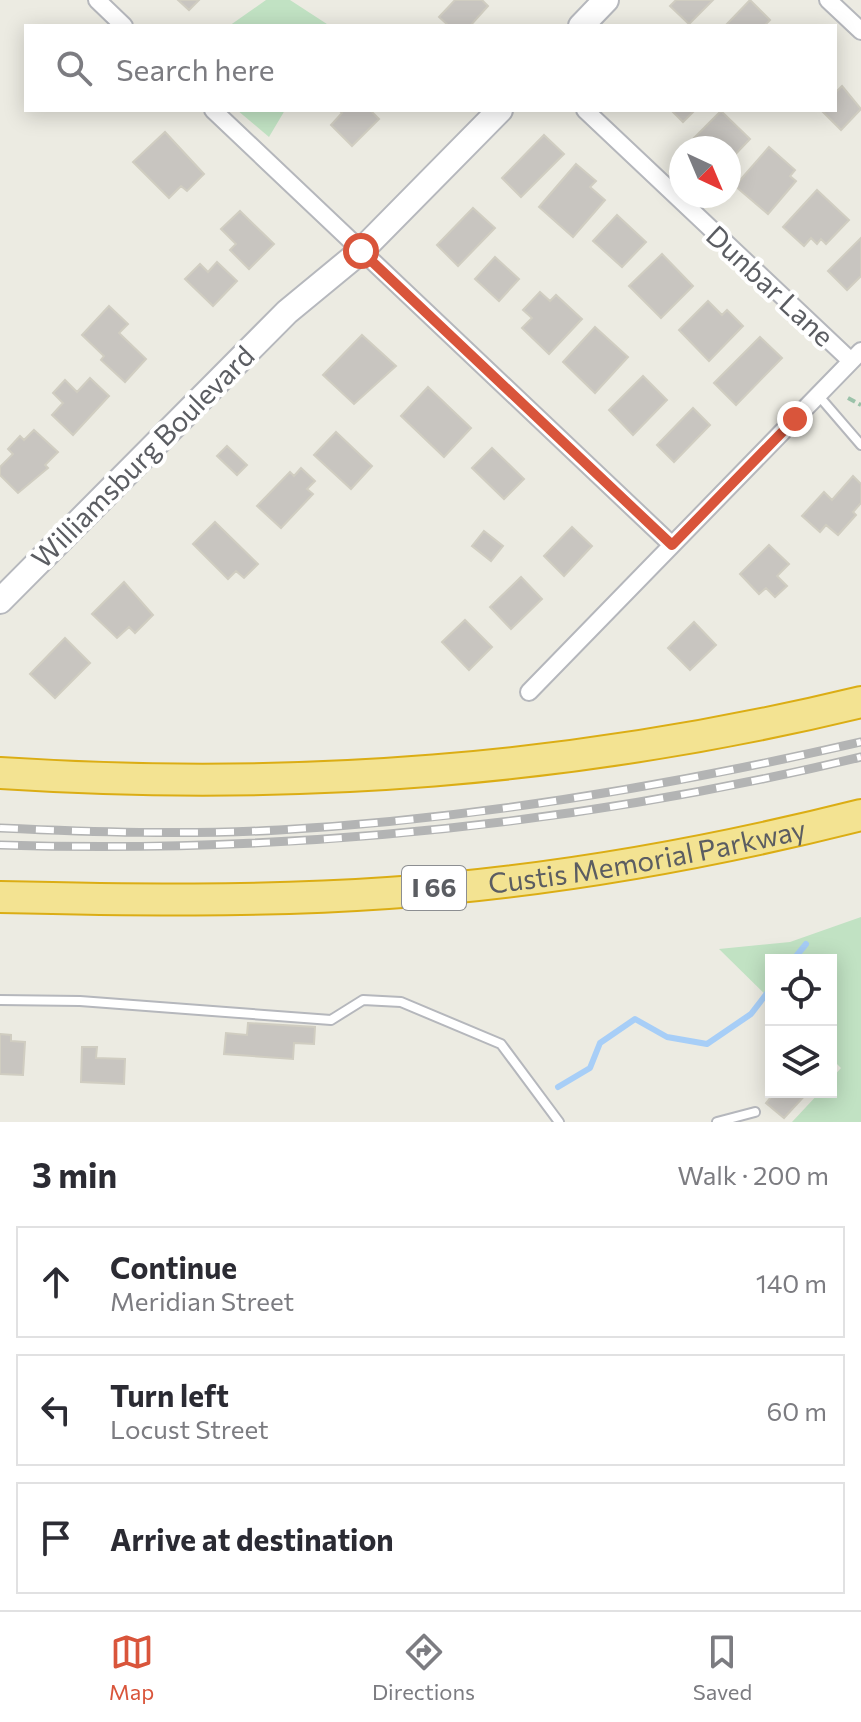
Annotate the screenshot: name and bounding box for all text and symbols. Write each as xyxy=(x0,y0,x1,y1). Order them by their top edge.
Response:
search box xyxy=(24,24,837,112)
icon: search xyxy=(52,46,96,90)
text: Search here xyxy=(116,50,275,87)
north arrow xyxy=(669,136,741,208)
street label: Dunbar Lane xyxy=(700,218,841,353)
route start xyxy=(343,233,379,269)
street label: Williamsburg Boulevard xyxy=(24,338,261,575)
route end xyxy=(777,401,813,437)
street label: Custis Memorial Parkway xyxy=(486,811,809,900)
road number: I 66 xyxy=(402,866,466,910)
map controls xyxy=(765,954,837,1098)
button: locate xyxy=(765,954,837,1026)
button: layers xyxy=(765,1026,837,1098)
text: 3 min xyxy=(32,1153,117,1195)
text: Walk · 200 m xyxy=(678,1159,829,1190)
text: Continue xyxy=(110,1248,237,1285)
icon: ahead xyxy=(34,1260,78,1304)
text: 140 m xyxy=(756,1267,827,1298)
text: Meridian Street xyxy=(110,1285,294,1316)
text: Turn left xyxy=(110,1376,229,1413)
icon: left xyxy=(34,1388,78,1432)
text: 60 m xyxy=(767,1395,827,1426)
text: Locust Street xyxy=(110,1413,269,1444)
icon: arrive xyxy=(34,1516,78,1560)
text: Arrive at destination xyxy=(110,1520,394,1557)
tab: Map xyxy=(109,1630,154,1705)
tab: Directions xyxy=(372,1630,475,1705)
tab: Saved xyxy=(693,1630,752,1705)

